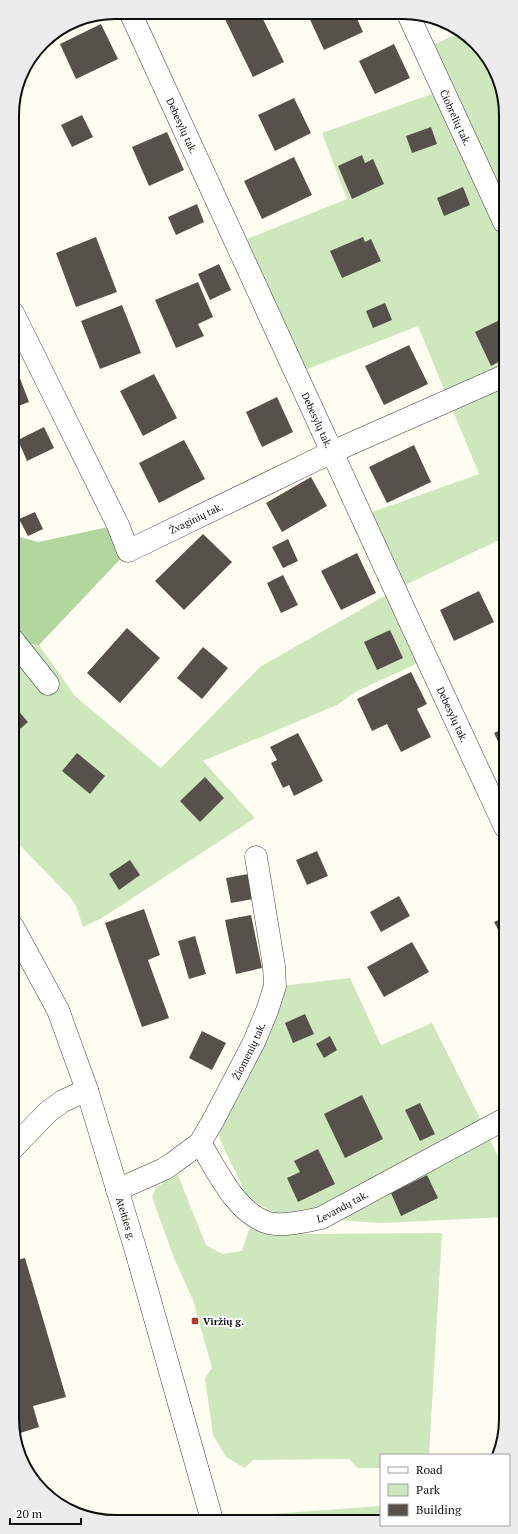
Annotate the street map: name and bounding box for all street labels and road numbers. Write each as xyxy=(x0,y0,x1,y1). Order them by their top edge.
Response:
street label: Čiobrelių tak. xyxy=(437,87,474,148)
street label: Debesylų tak. xyxy=(164,96,201,156)
street label: Debesylų tak. xyxy=(299,390,336,450)
street label: Žvaginių tak. xyxy=(167,499,225,537)
street label: Debesylų tak. xyxy=(434,684,471,745)
street label: Žiomenių tak. xyxy=(229,1020,268,1082)
street label: Levandų tak. xyxy=(316,1187,371,1225)
street label: Ateities g. xyxy=(113,1195,139,1242)

